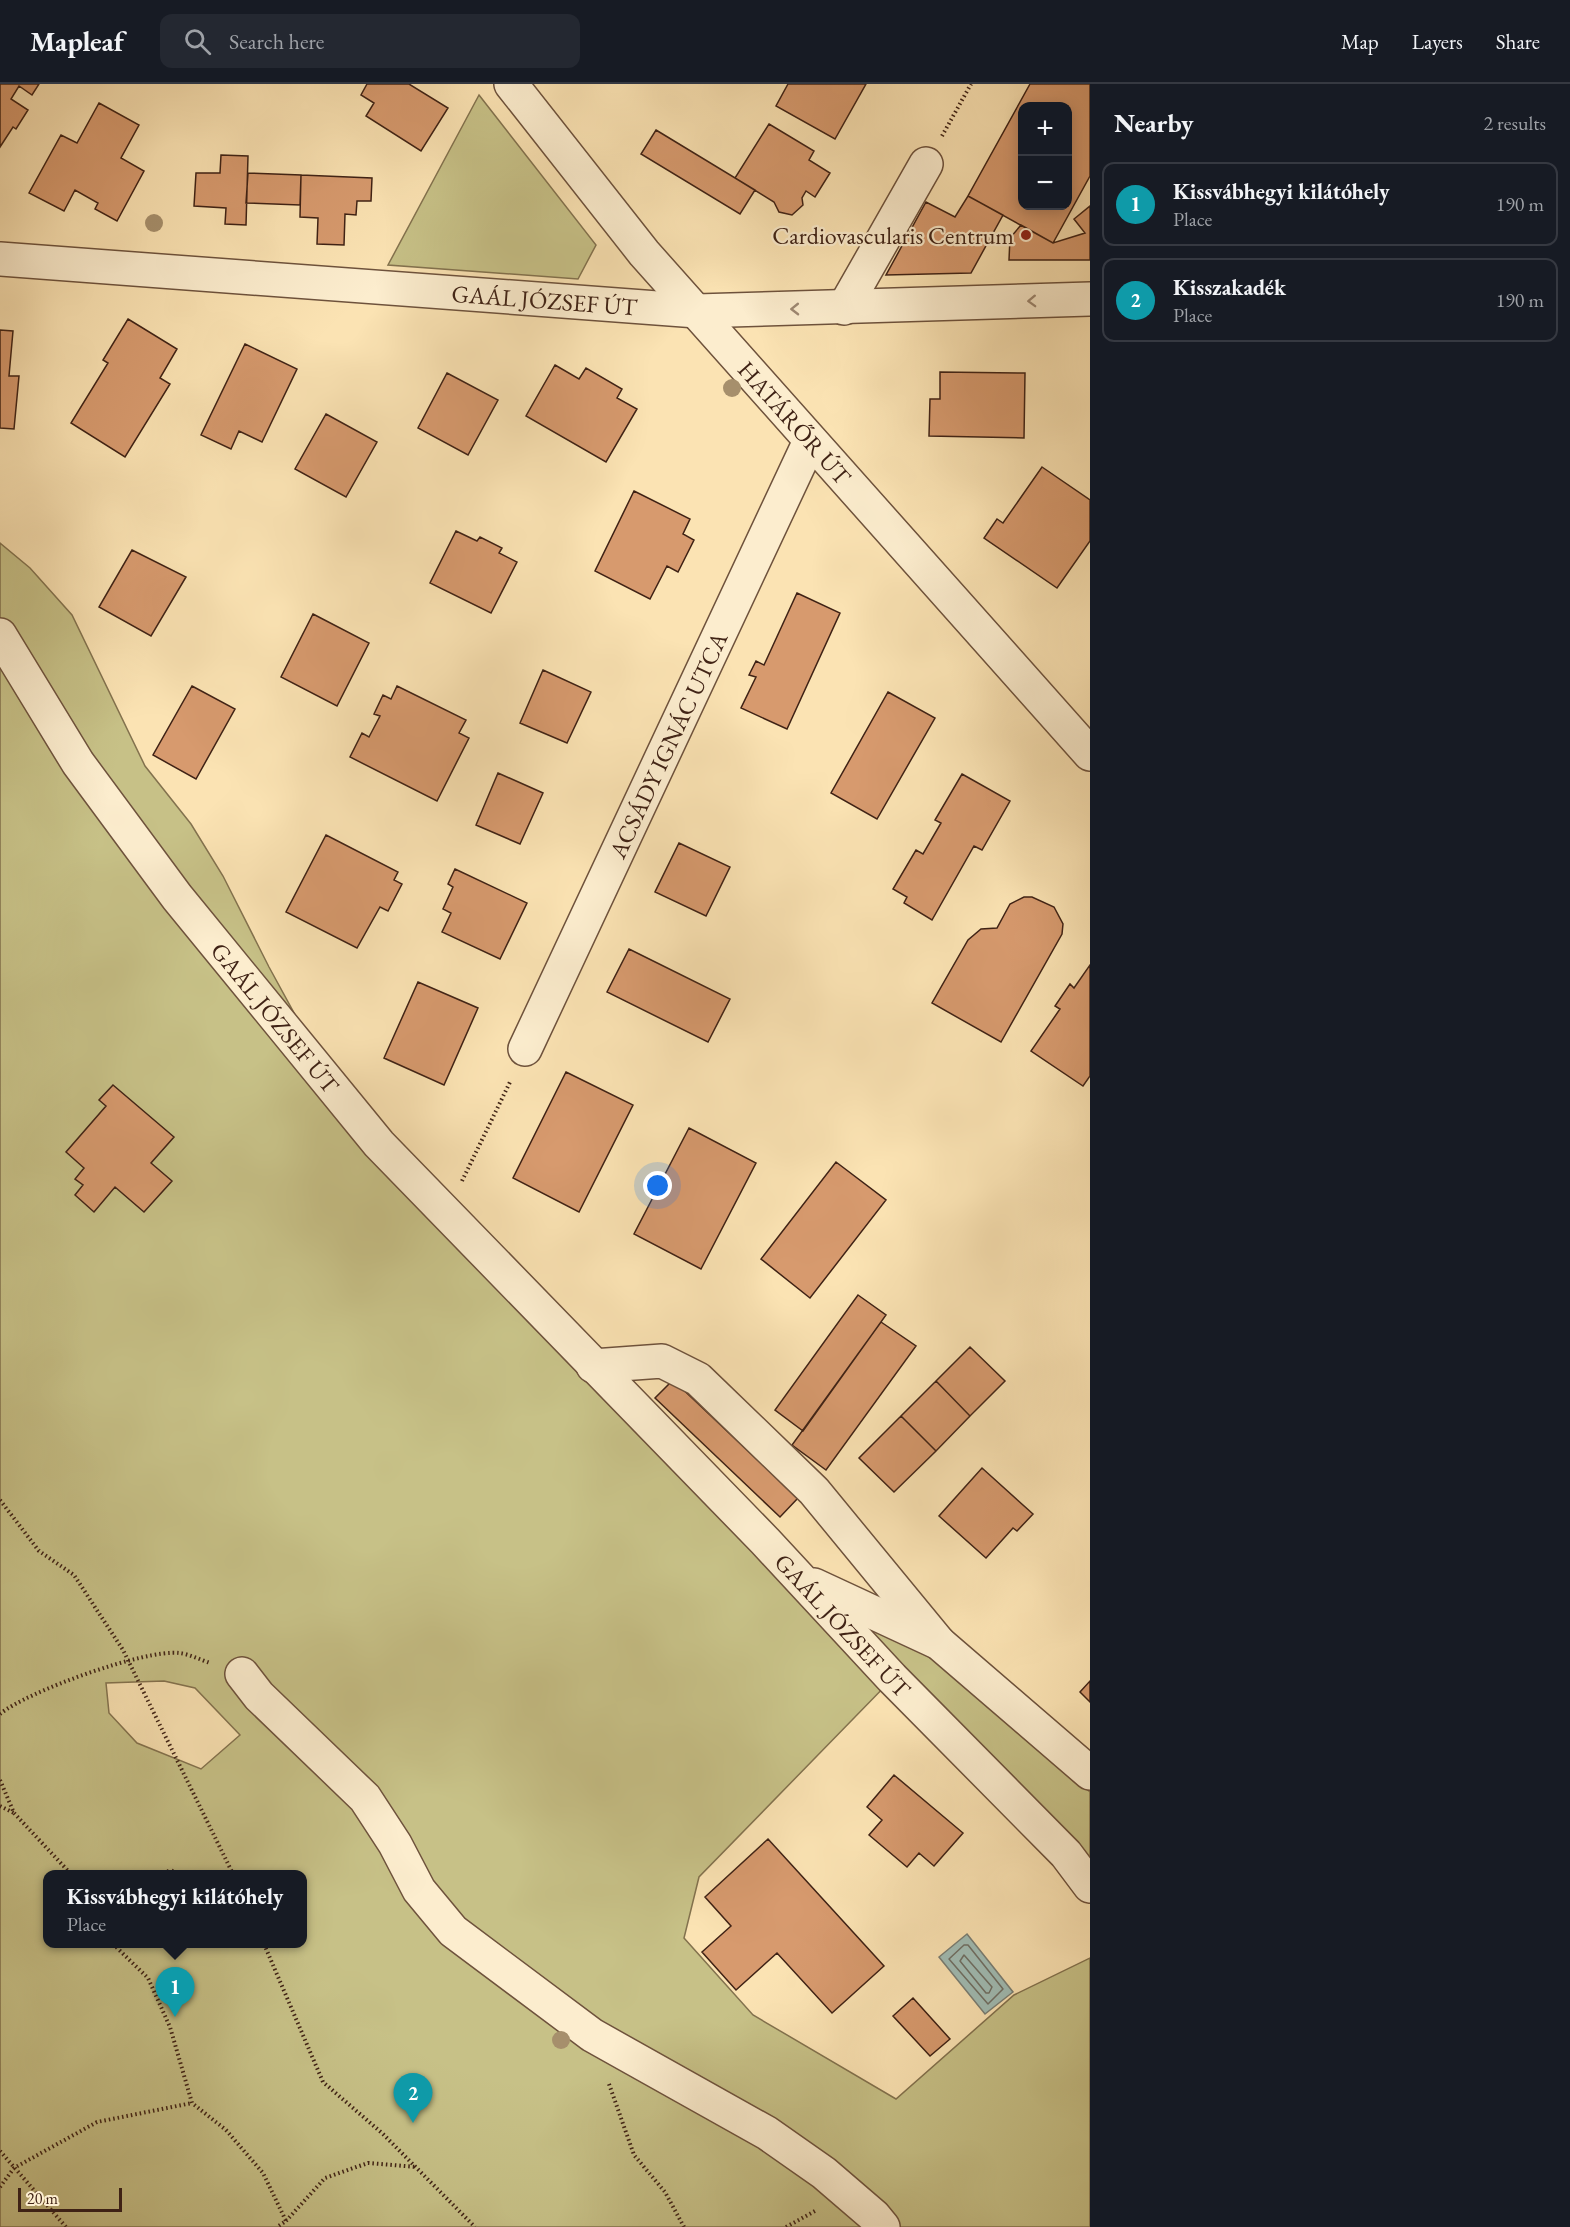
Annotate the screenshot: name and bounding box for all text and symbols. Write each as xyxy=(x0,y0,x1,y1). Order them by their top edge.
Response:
search box xyxy=(160,14,580,68)
text: Mapleaf xyxy=(30,23,124,59)
icon: search xyxy=(181,25,214,58)
text: Search here xyxy=(229,27,324,56)
text: Map xyxy=(1341,28,1379,55)
text: Layers xyxy=(1412,28,1463,55)
text: Share xyxy=(1496,28,1540,55)
map controls xyxy=(1018,102,1072,210)
button: + xyxy=(1018,102,1072,156)
text: Nearby xyxy=(1114,106,1194,140)
text: 2 results xyxy=(1483,110,1546,136)
button: − xyxy=(1018,156,1072,210)
text: Kissvábhegyi kilátóhely xyxy=(1173,177,1390,206)
text: 1 xyxy=(1130,191,1141,217)
text: 190 m xyxy=(1496,191,1544,217)
text: Place xyxy=(1173,206,1212,232)
place label: Cardiovascularis Centrum xyxy=(772,220,1014,251)
marker: Cardiovascularis Centrum xyxy=(1019,228,1033,242)
text: Kisszakadék xyxy=(1173,273,1286,302)
street label: GAÁL JÓZSEF ÚT xyxy=(451,277,639,322)
text: 2 xyxy=(1130,287,1141,313)
text: 190 m xyxy=(1496,287,1544,313)
one-way arrow xyxy=(1027,295,1036,307)
text: Place xyxy=(1173,302,1212,328)
one-way arrow xyxy=(790,303,799,315)
street label: HATÁRŐR ÚT xyxy=(732,354,859,492)
street label: ACSÁDY IGNÁC UTCA xyxy=(601,626,734,864)
street label: GAÁL JÓZSEF ÚT xyxy=(205,936,347,1100)
your location xyxy=(643,1171,672,1200)
street label: GAÁL JÓZSEF ÚT xyxy=(768,1546,918,1704)
popup xyxy=(43,1870,307,1948)
text: Kissvábhegyi kilátóhely xyxy=(67,1882,283,1911)
text: Place xyxy=(67,1911,106,1937)
pin: 1 xyxy=(156,1968,195,2017)
pin: 2 xyxy=(394,2074,432,2123)
scale bar xyxy=(18,2185,122,2212)
text: 20 m xyxy=(27,2188,58,2209)

